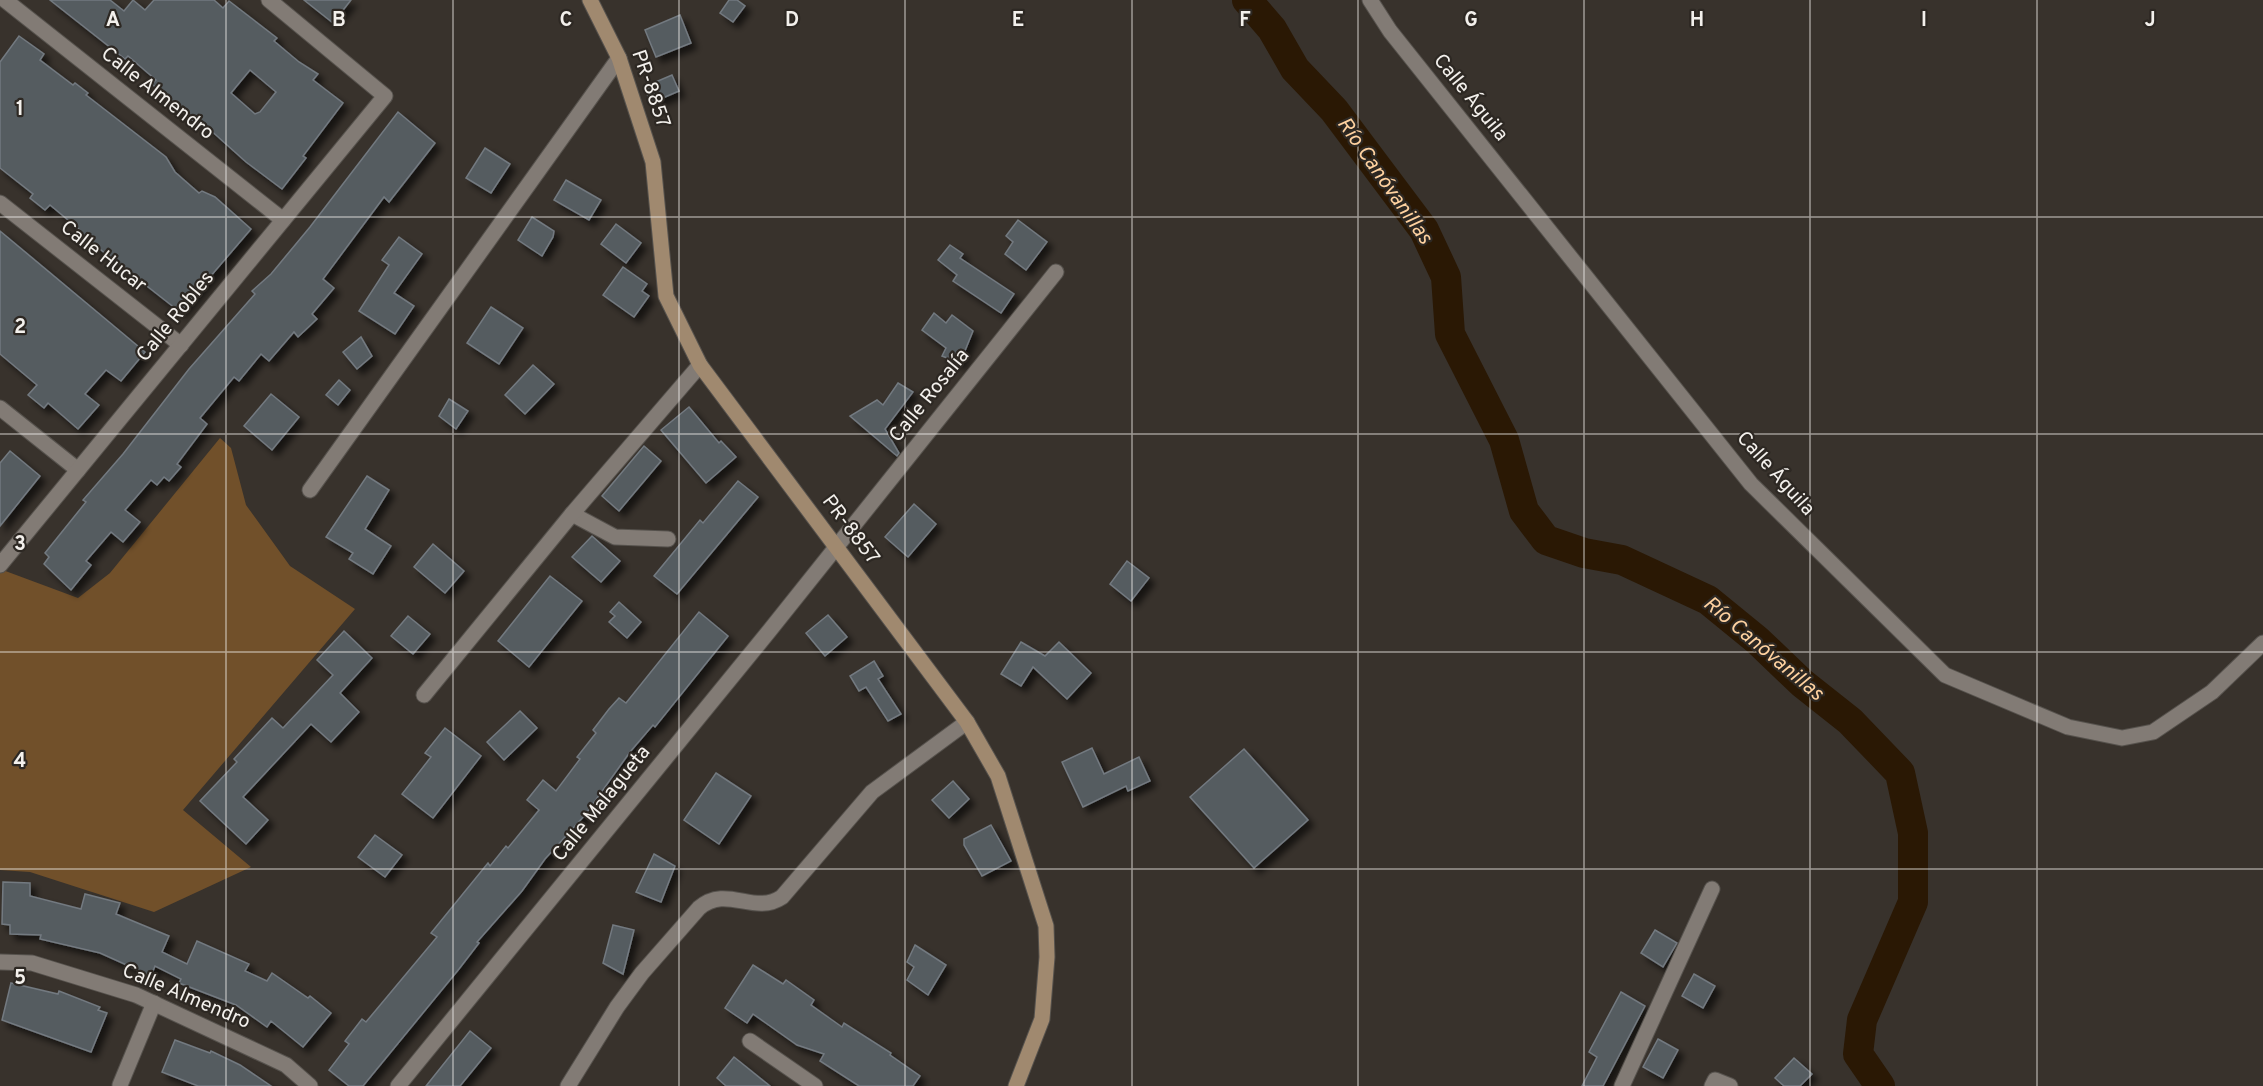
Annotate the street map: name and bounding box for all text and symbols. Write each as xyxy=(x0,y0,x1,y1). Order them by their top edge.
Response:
text: A xyxy=(106,8,120,34)
text: B xyxy=(332,8,346,34)
text: C xyxy=(560,8,572,34)
text: D xyxy=(785,8,799,34)
text: E xyxy=(1012,8,1024,34)
text: F xyxy=(1239,8,1251,34)
text: G xyxy=(1464,8,1478,34)
text: H xyxy=(1690,8,1704,34)
text: I xyxy=(1921,8,1927,34)
text: J xyxy=(2144,8,2156,34)
street label: Calle Almendro xyxy=(95,42,219,146)
street label: PR-8857 xyxy=(625,47,675,131)
street label: Calle Águila xyxy=(1427,48,1515,147)
text: 1 xyxy=(16,97,24,123)
water label: Río Canóvanillas xyxy=(1330,112,1438,250)
street label: Calle Hucar xyxy=(54,215,152,299)
street label: Calle Robles xyxy=(131,266,221,368)
text: 2 xyxy=(14,315,26,341)
street label: Calle Rosalía xyxy=(884,344,976,448)
street label: Calle Águila xyxy=(1730,425,1821,522)
street label: PR-8857 xyxy=(815,490,885,570)
text: 3 xyxy=(14,532,26,558)
water label: Río Canóvanillas xyxy=(1697,591,1829,708)
street label: Calle Malagueta xyxy=(547,741,657,867)
text: 4 xyxy=(14,749,26,775)
street label: Calle Almendro xyxy=(118,958,254,1036)
text: 5 xyxy=(14,966,26,992)

